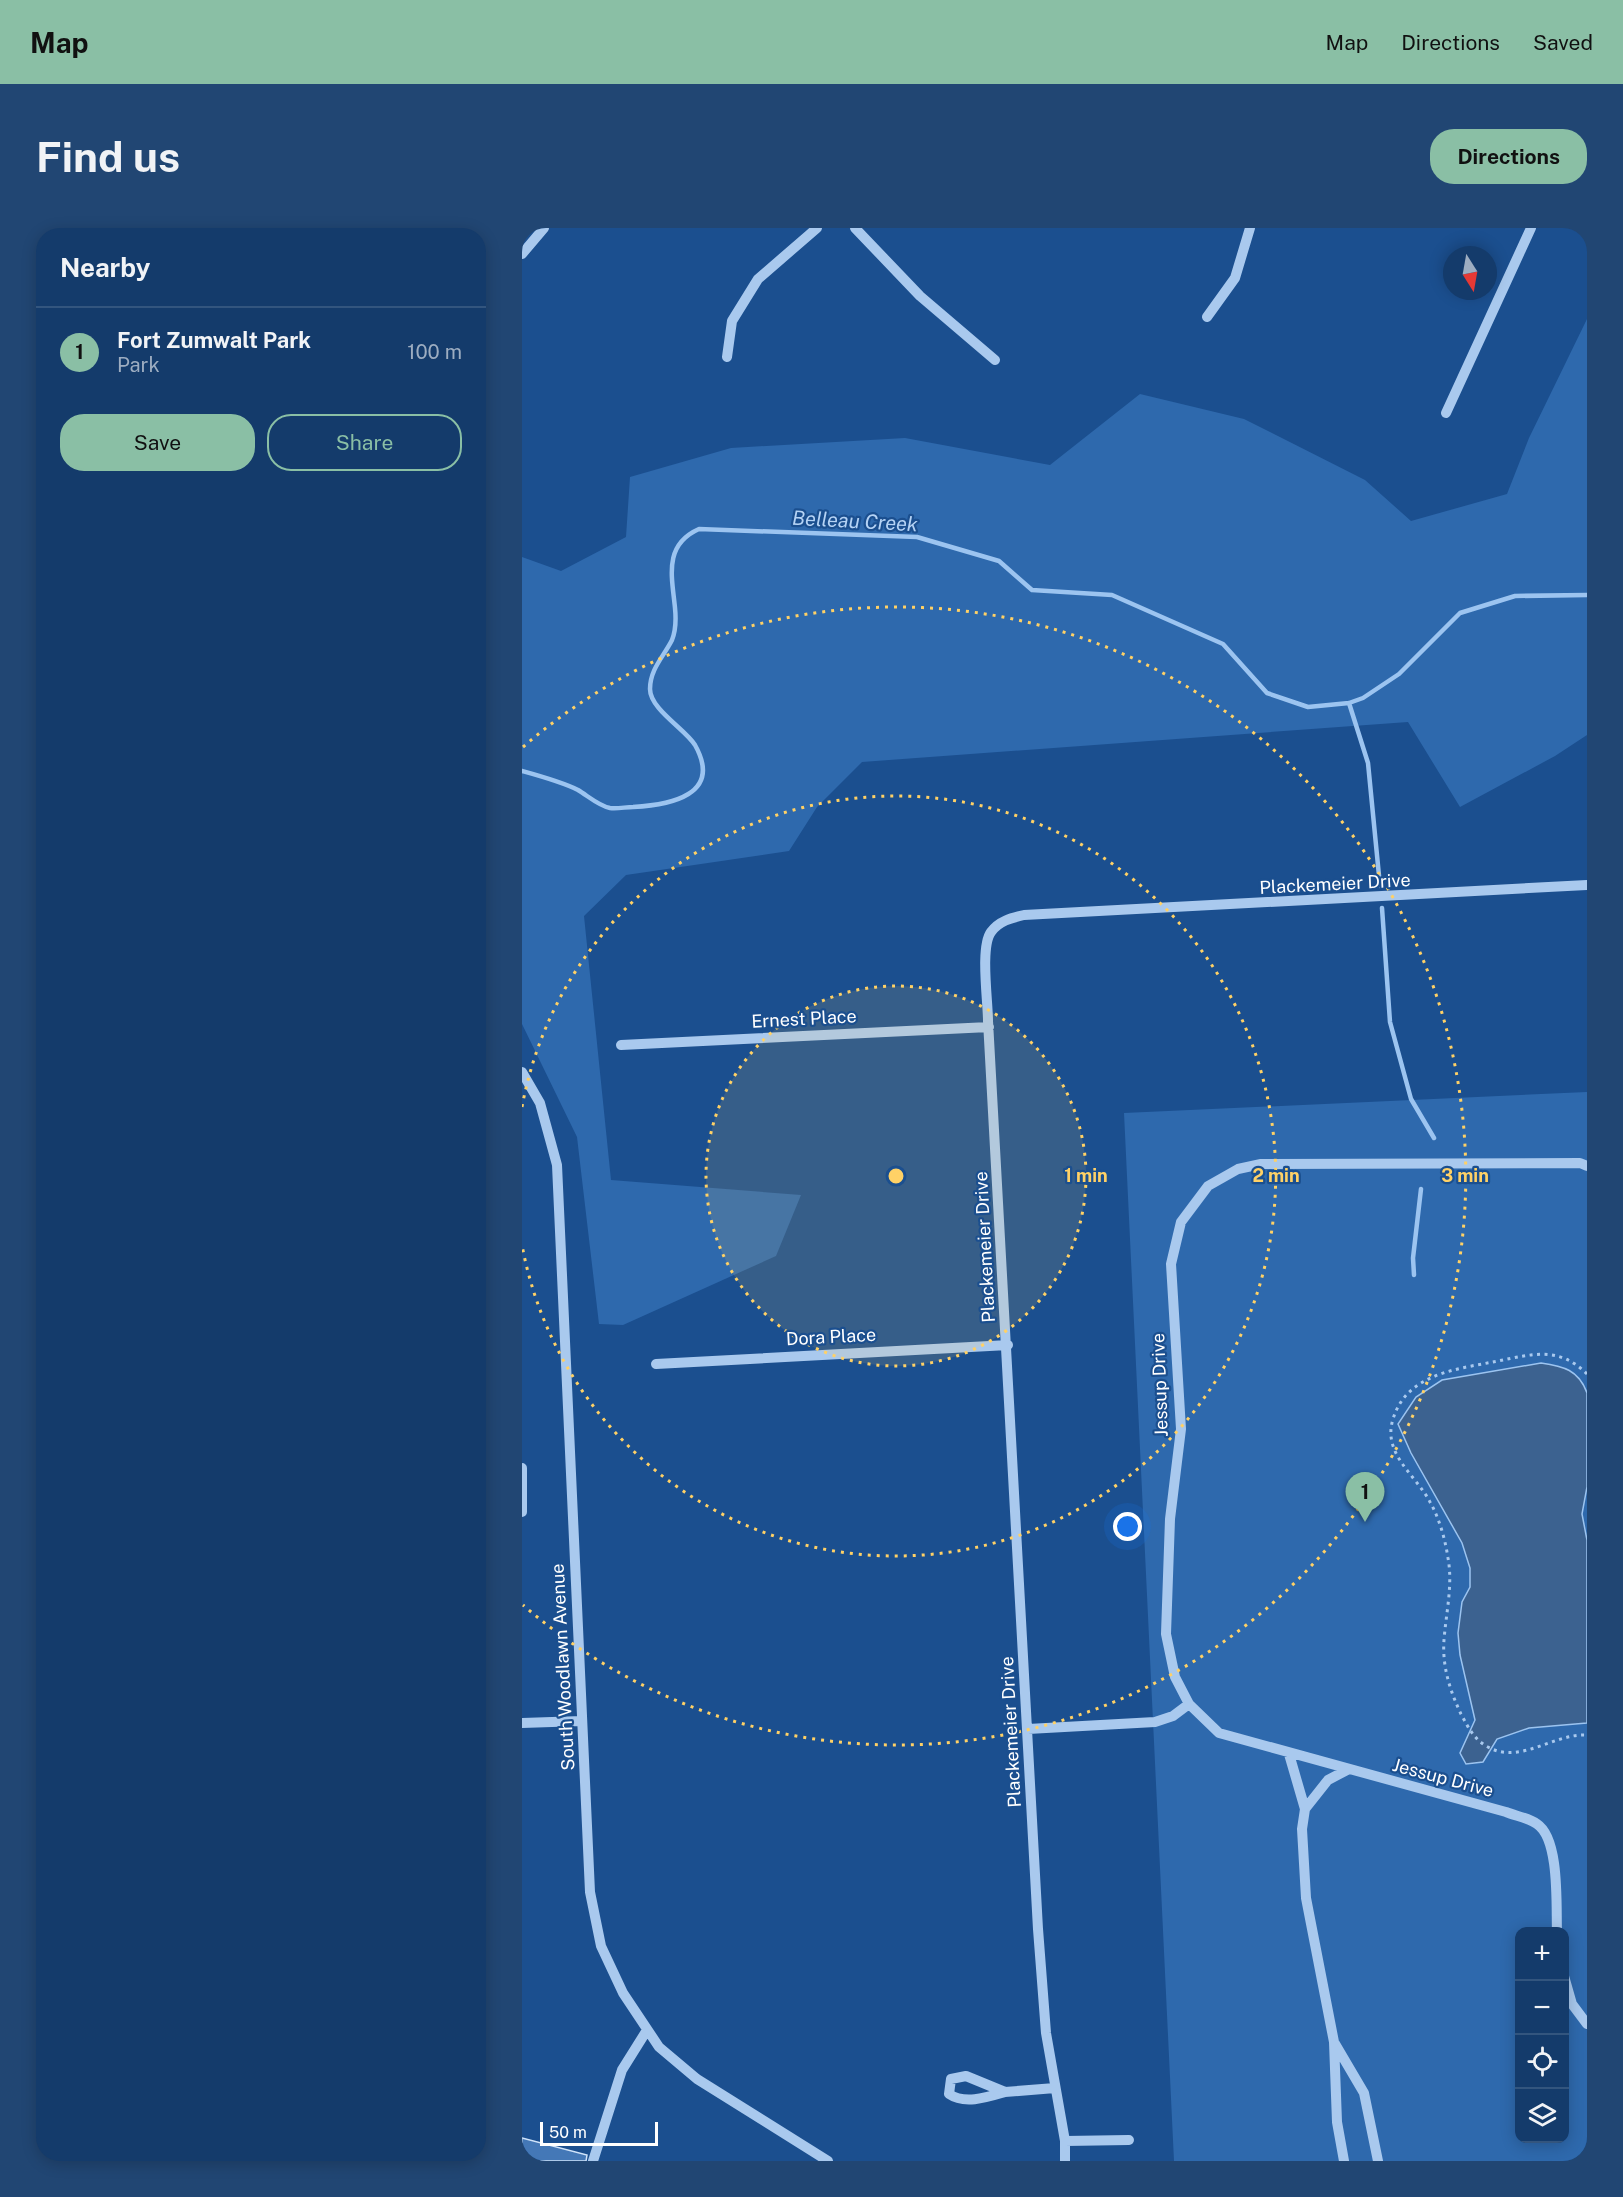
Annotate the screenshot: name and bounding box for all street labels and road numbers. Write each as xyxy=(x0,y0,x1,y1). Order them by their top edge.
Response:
street label: Plackemeier Drive xyxy=(1259,869,1411,898)
street label: Ernest Place xyxy=(751,1005,857,1032)
street label: Plackemeier Drive xyxy=(970,1171,999,1323)
street label: Dora Place xyxy=(785,1324,877,1349)
street label: Jessup Drive xyxy=(1147,1333,1172,1437)
street label: South Woodlawn Avenue xyxy=(547,1563,578,1771)
street label: Plackemeier Drive xyxy=(996,1656,1025,1808)
street label: Jessup Drive xyxy=(1390,1754,1496,1801)

